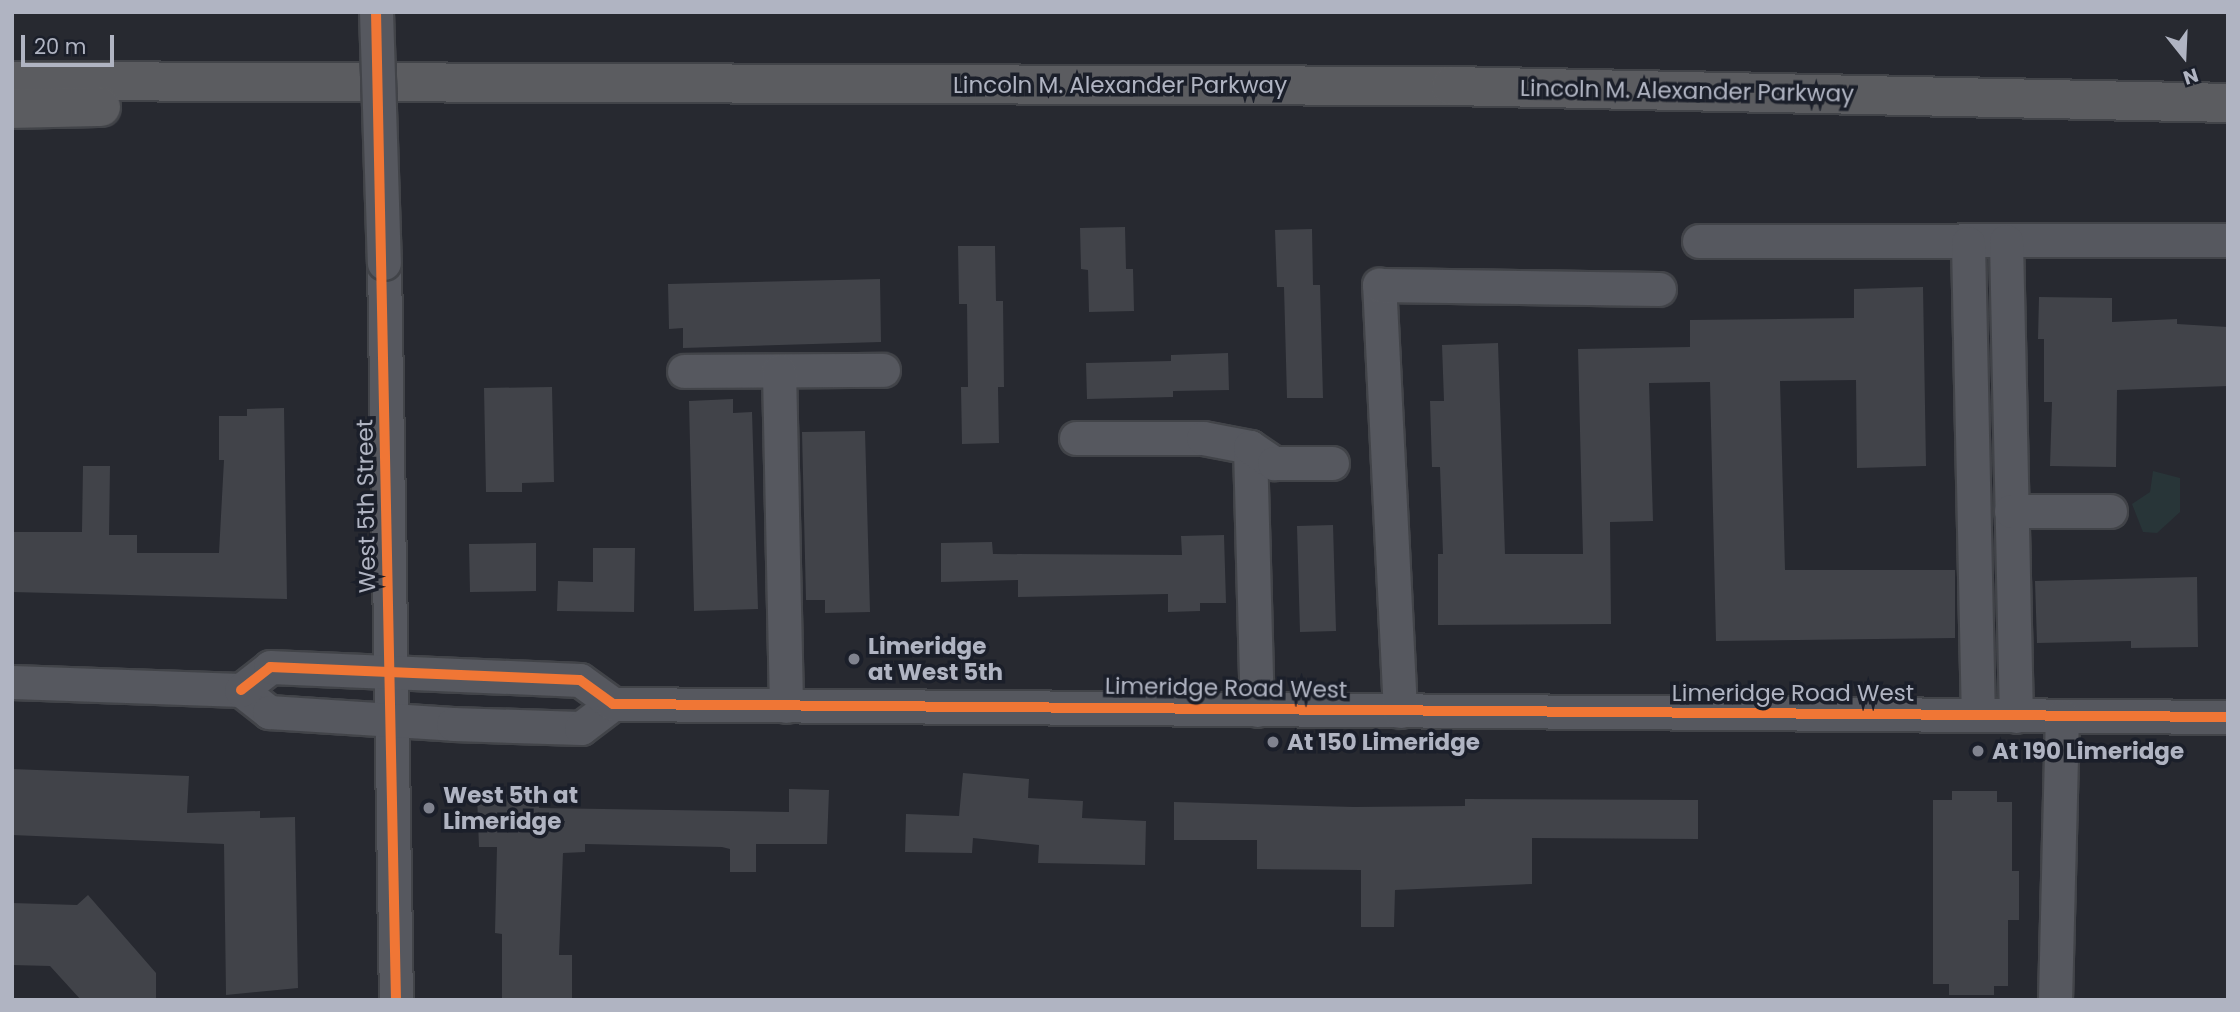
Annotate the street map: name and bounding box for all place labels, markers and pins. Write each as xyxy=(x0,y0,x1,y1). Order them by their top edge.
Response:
place label: Limeridge at West 5th xyxy=(868,632,1003,686)
marker: Limeridge at West 5th xyxy=(846,651,862,667)
place label: At 150 Limeridge xyxy=(1287,728,1480,756)
marker: At 150 Limeridge xyxy=(1265,734,1281,750)
place label: At 190 Limeridge xyxy=(1992,737,2184,765)
marker: At 190 Limeridge xyxy=(1970,743,1986,759)
place label: West 5th at Limeridge xyxy=(443,781,578,835)
marker: West 5th at Limeridge xyxy=(421,800,437,816)

